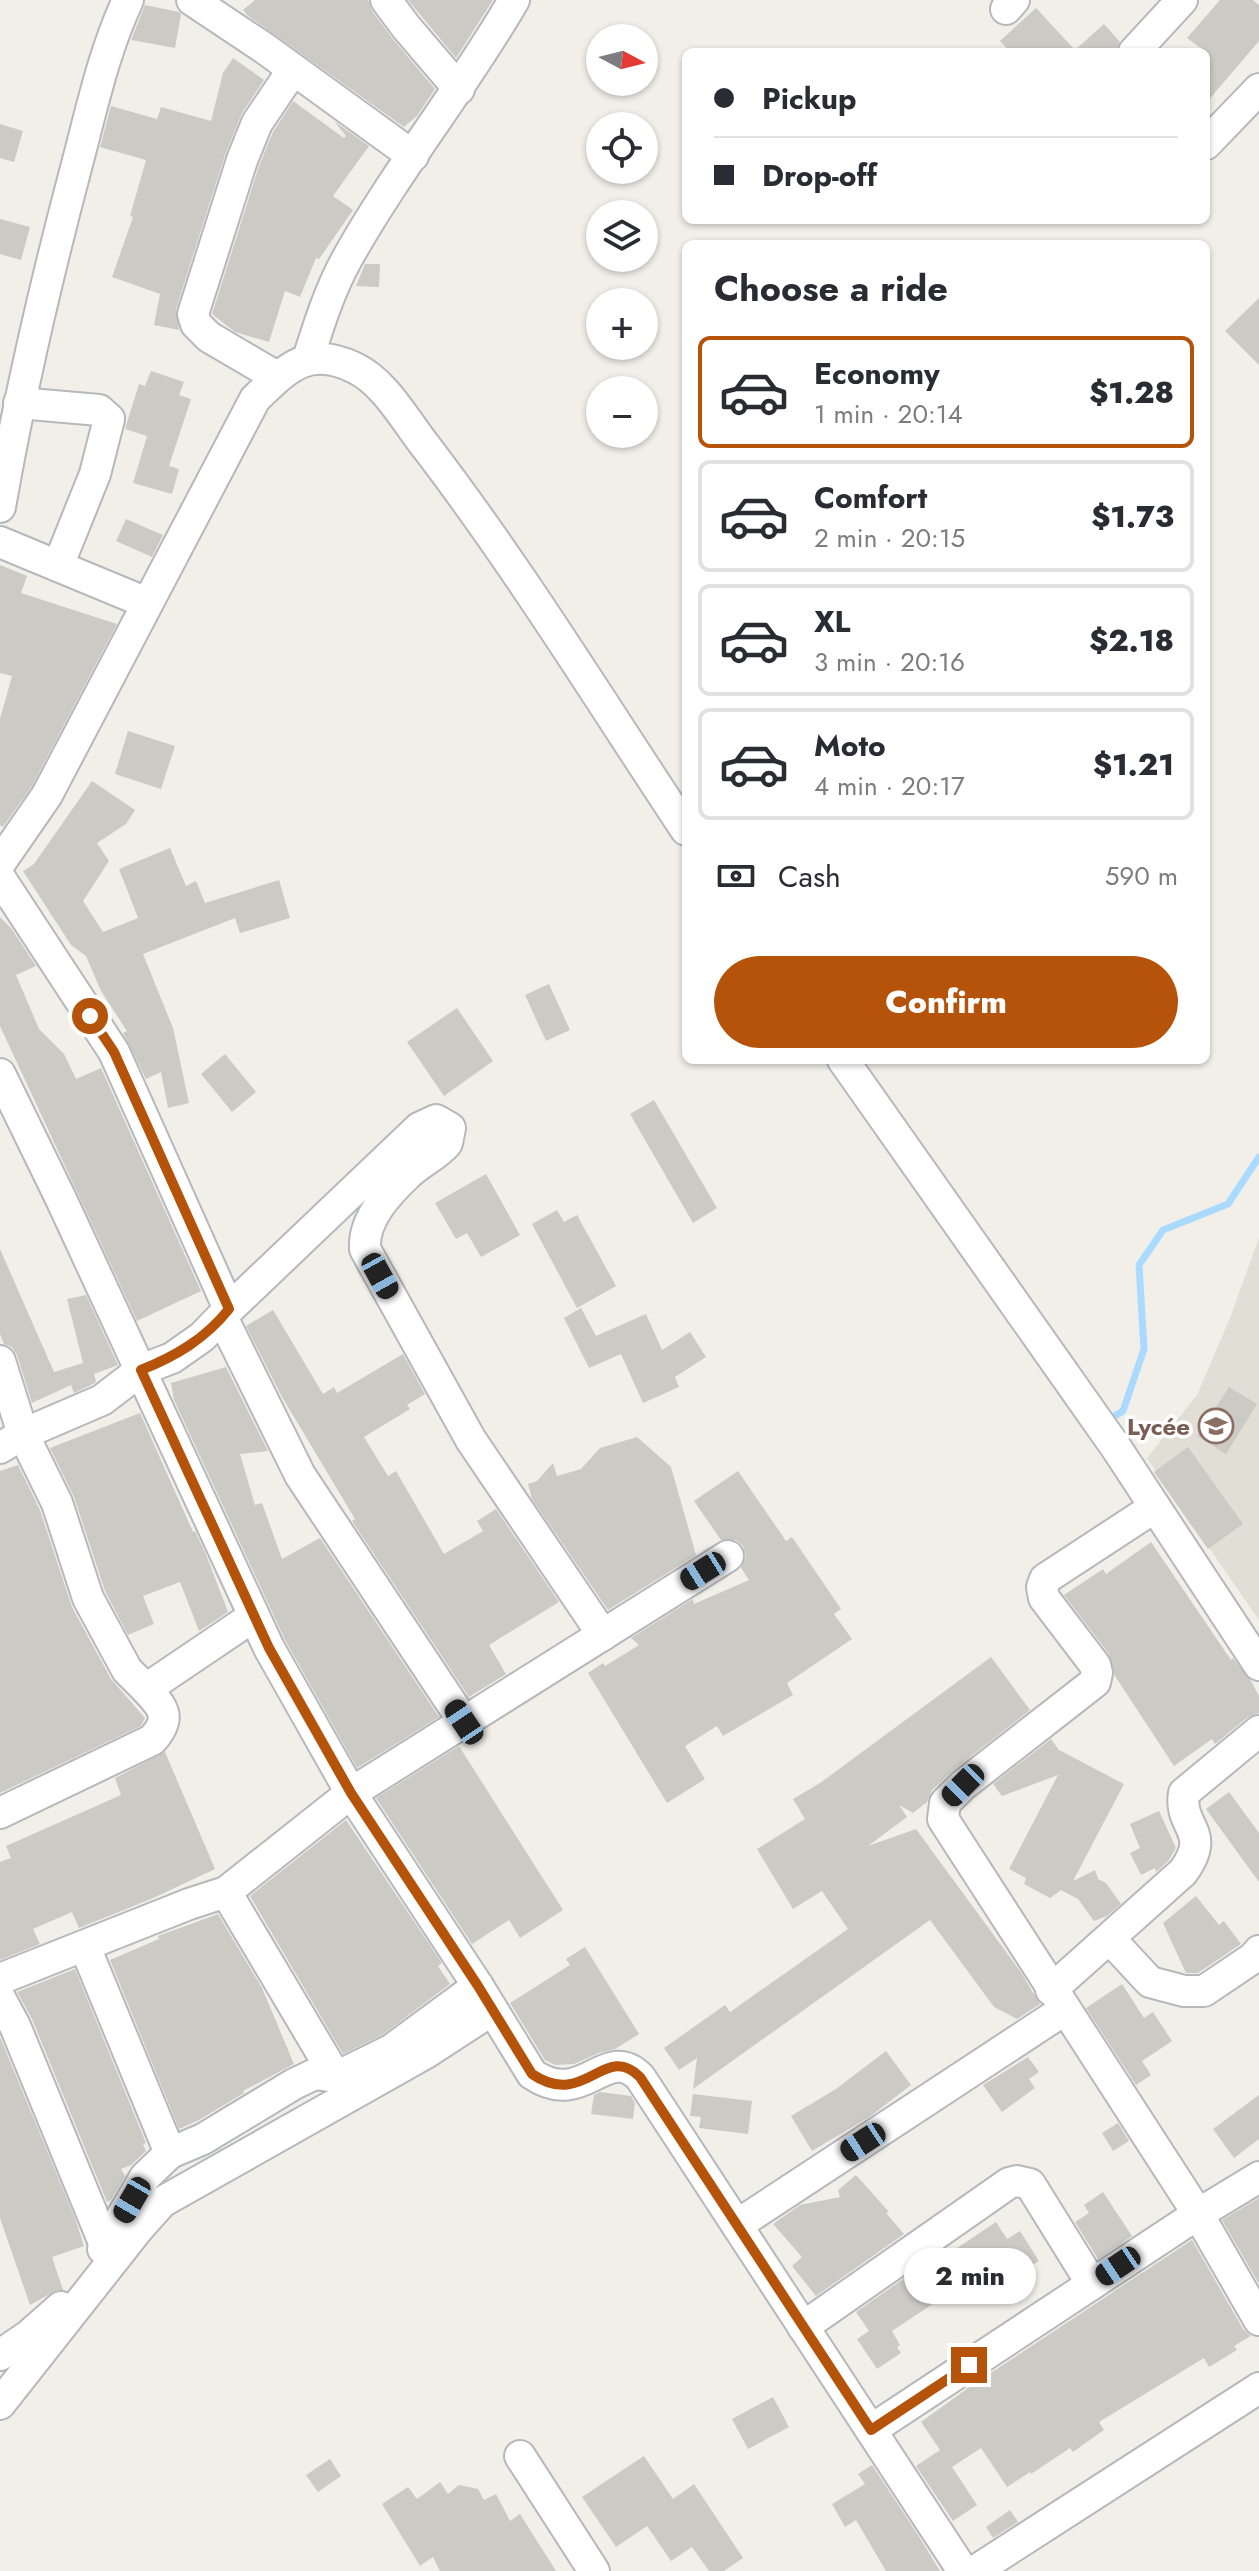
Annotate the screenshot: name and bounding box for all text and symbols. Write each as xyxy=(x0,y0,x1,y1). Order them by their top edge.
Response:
north arrow xyxy=(586,24,658,96)
map controls xyxy=(586,24,658,448)
text: Pickup xyxy=(762,77,857,120)
button: locate xyxy=(586,112,658,184)
text: Drop-off xyxy=(762,154,877,197)
button: layers xyxy=(586,200,658,272)
text: Choose a ride xyxy=(714,262,948,314)
button: + xyxy=(586,288,658,360)
text: Economy xyxy=(814,352,940,395)
icon: car xyxy=(718,356,790,428)
text: $1.28 xyxy=(1089,371,1174,414)
button: − xyxy=(586,376,658,448)
text: 1 min · 20:14 xyxy=(814,395,963,433)
text: Comfort xyxy=(814,476,927,519)
icon: car xyxy=(718,480,790,552)
text: $1.73 xyxy=(1091,495,1174,538)
text: 2 min · 20:15 xyxy=(814,519,965,557)
text: XL xyxy=(814,600,850,643)
icon: car xyxy=(718,604,790,676)
text: $2.18 xyxy=(1089,619,1174,662)
text: 3 min · 20:16 xyxy=(814,643,965,681)
text: Moto xyxy=(814,724,886,767)
icon: car xyxy=(718,728,790,800)
text: $1.21 xyxy=(1093,743,1174,786)
text: 4 min · 20:17 xyxy=(814,767,965,805)
icon: cash xyxy=(714,854,758,898)
text: Cash xyxy=(778,855,841,898)
text: 590 m xyxy=(1105,857,1178,895)
button: Confirm xyxy=(714,956,1178,1048)
route start xyxy=(72,998,108,1034)
car xyxy=(358,1249,402,1303)
school or university icon: Lycée xyxy=(1197,1407,1235,1445)
place label: Lycée xyxy=(1127,1409,1190,1444)
car xyxy=(676,1548,730,1594)
car xyxy=(441,1695,487,1749)
car xyxy=(938,1760,988,1810)
car xyxy=(836,2119,890,2165)
car xyxy=(110,2173,154,2227)
car xyxy=(1091,2243,1145,2289)
callout: 2 min xyxy=(903,2249,1035,2305)
text: 2 min xyxy=(935,2257,1005,2295)
route end xyxy=(951,2347,987,2383)

